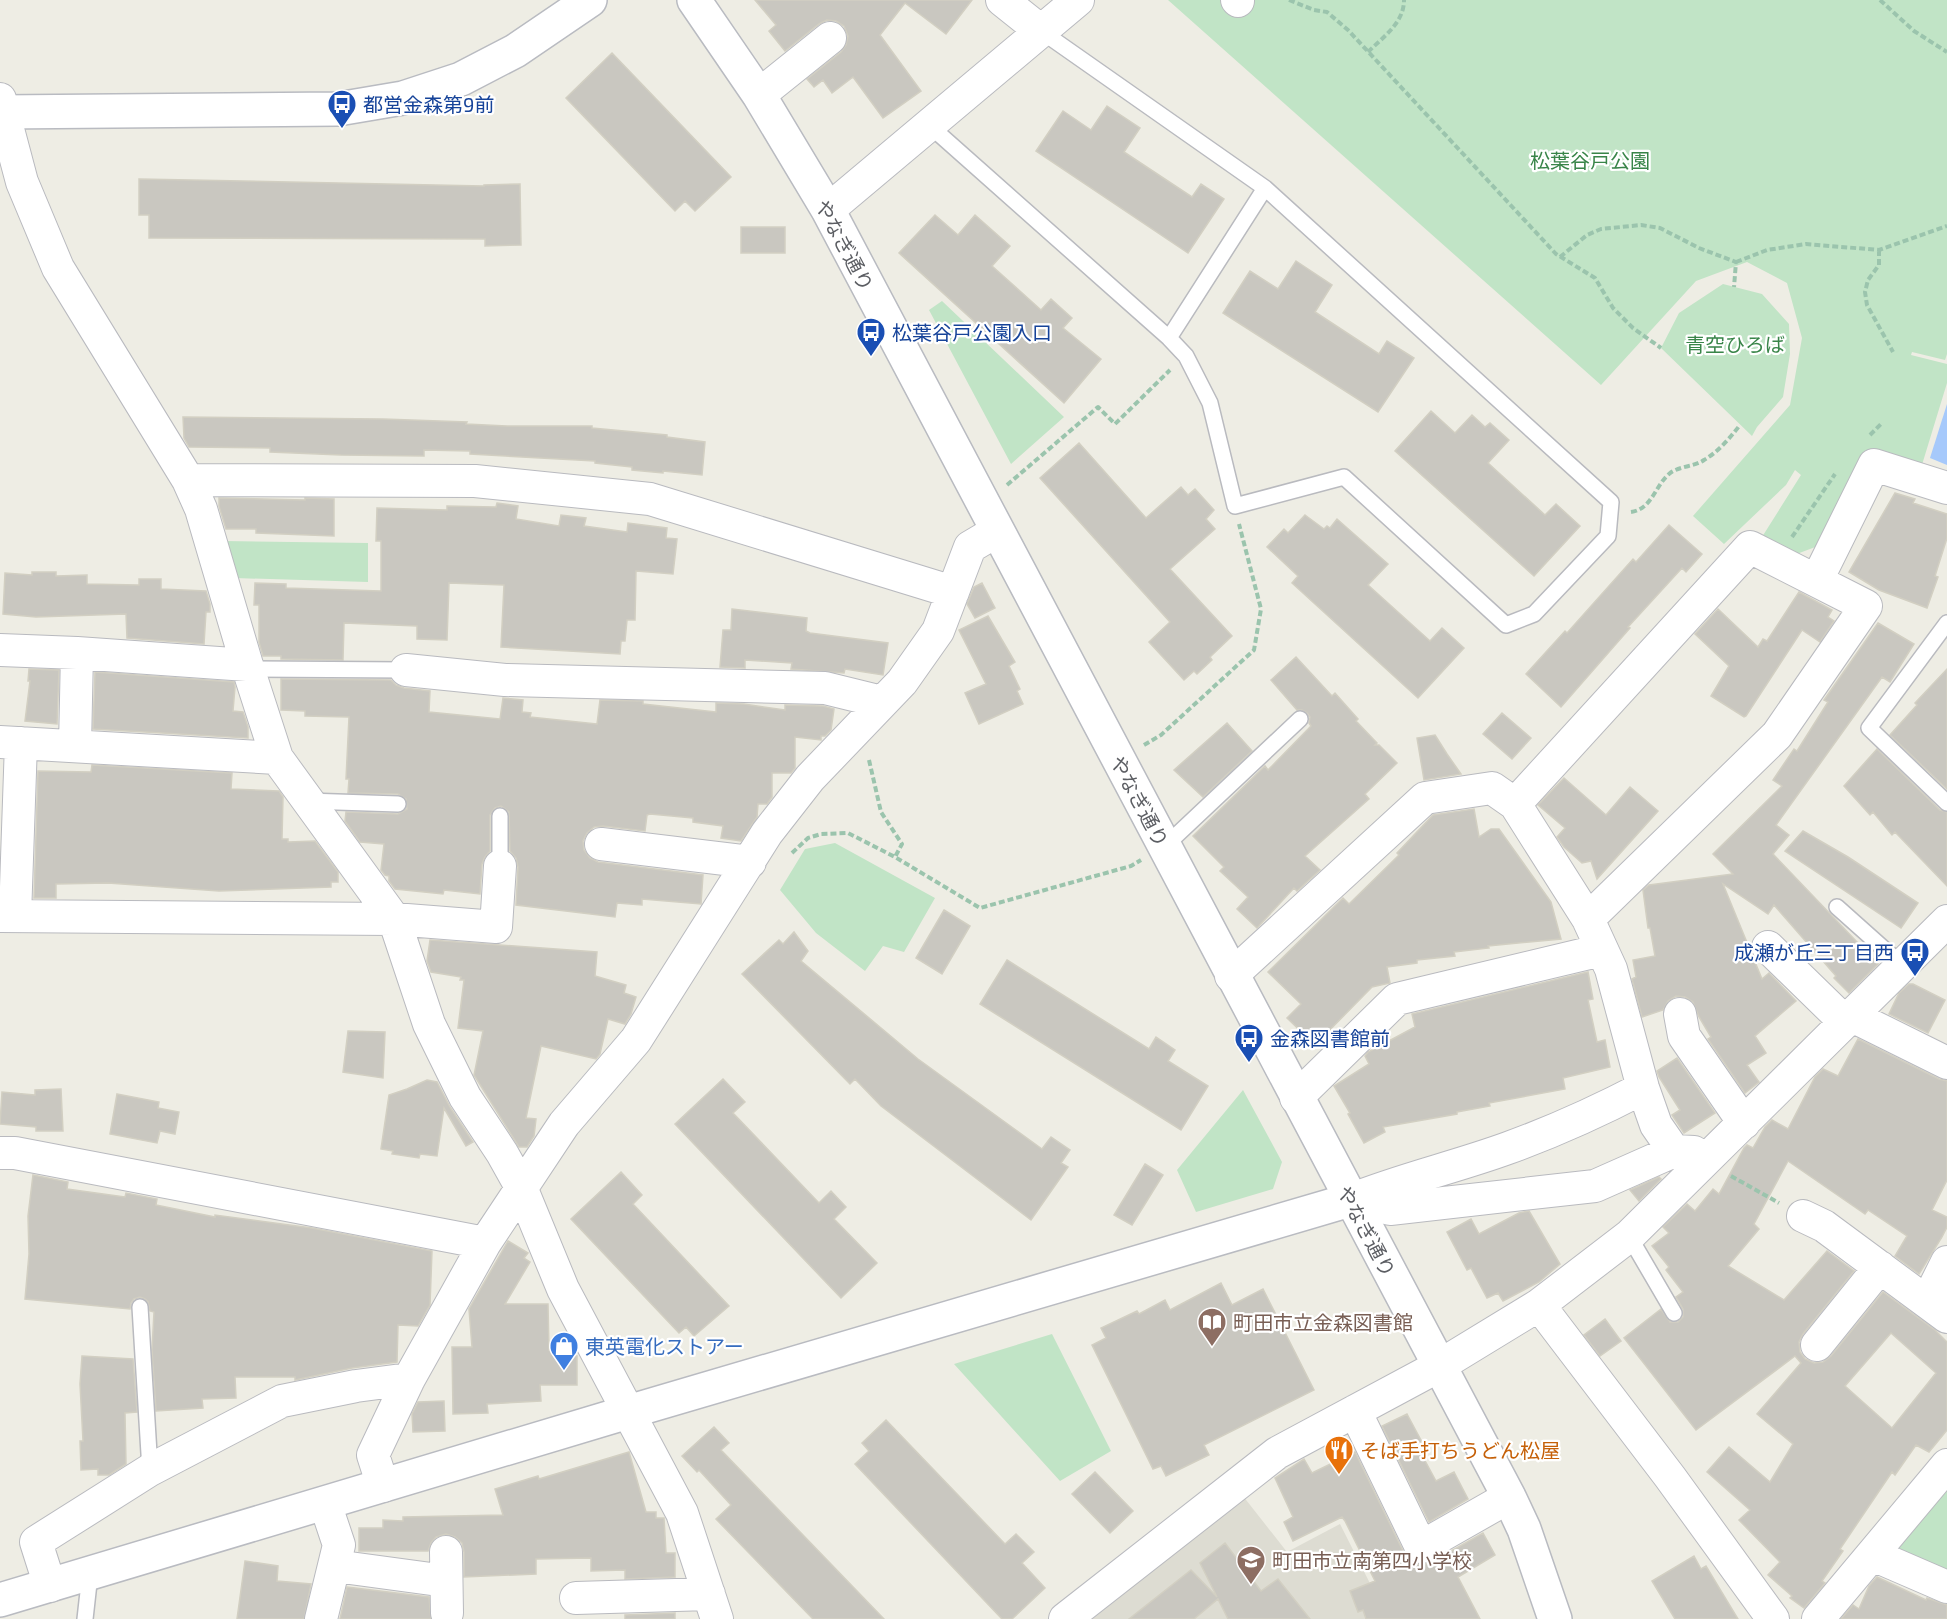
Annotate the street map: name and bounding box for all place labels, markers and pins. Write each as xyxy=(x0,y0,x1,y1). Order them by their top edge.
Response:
bus stop icon: 都営金森第9前 xyxy=(326,88,358,130)
place label: 都営金森第9前 xyxy=(363,92,494,116)
bus stop icon: 松葉谷戸公園入口 xyxy=(855,316,887,358)
place label: 松葉谷戸公園入口 xyxy=(892,320,1052,344)
bus stop icon: 成瀬が丘三丁目西 xyxy=(1899,936,1931,978)
place label: 成瀬が丘三丁目西 xyxy=(1734,940,1894,964)
bus stop icon: 金森図書館前 xyxy=(1233,1022,1265,1064)
place label: 金森図書館前 xyxy=(1270,1026,1390,1050)
library icon: 町田市立金森図書館 xyxy=(1196,1306,1228,1348)
place label: 町田市立金森図書館 xyxy=(1233,1310,1413,1334)
shop icon: 東英電化ストアー xyxy=(548,1330,580,1372)
place label: 東英電化ストアー xyxy=(585,1334,744,1358)
restaurant icon: そば手打ちうどん松屋 xyxy=(1323,1434,1355,1476)
place label: そば手打ちうどん松屋 xyxy=(1360,1438,1560,1462)
school or university icon: 町田市立南第四小学校 xyxy=(1235,1544,1267,1586)
place label: 町田市立南第四小学校 xyxy=(1272,1548,1472,1572)

